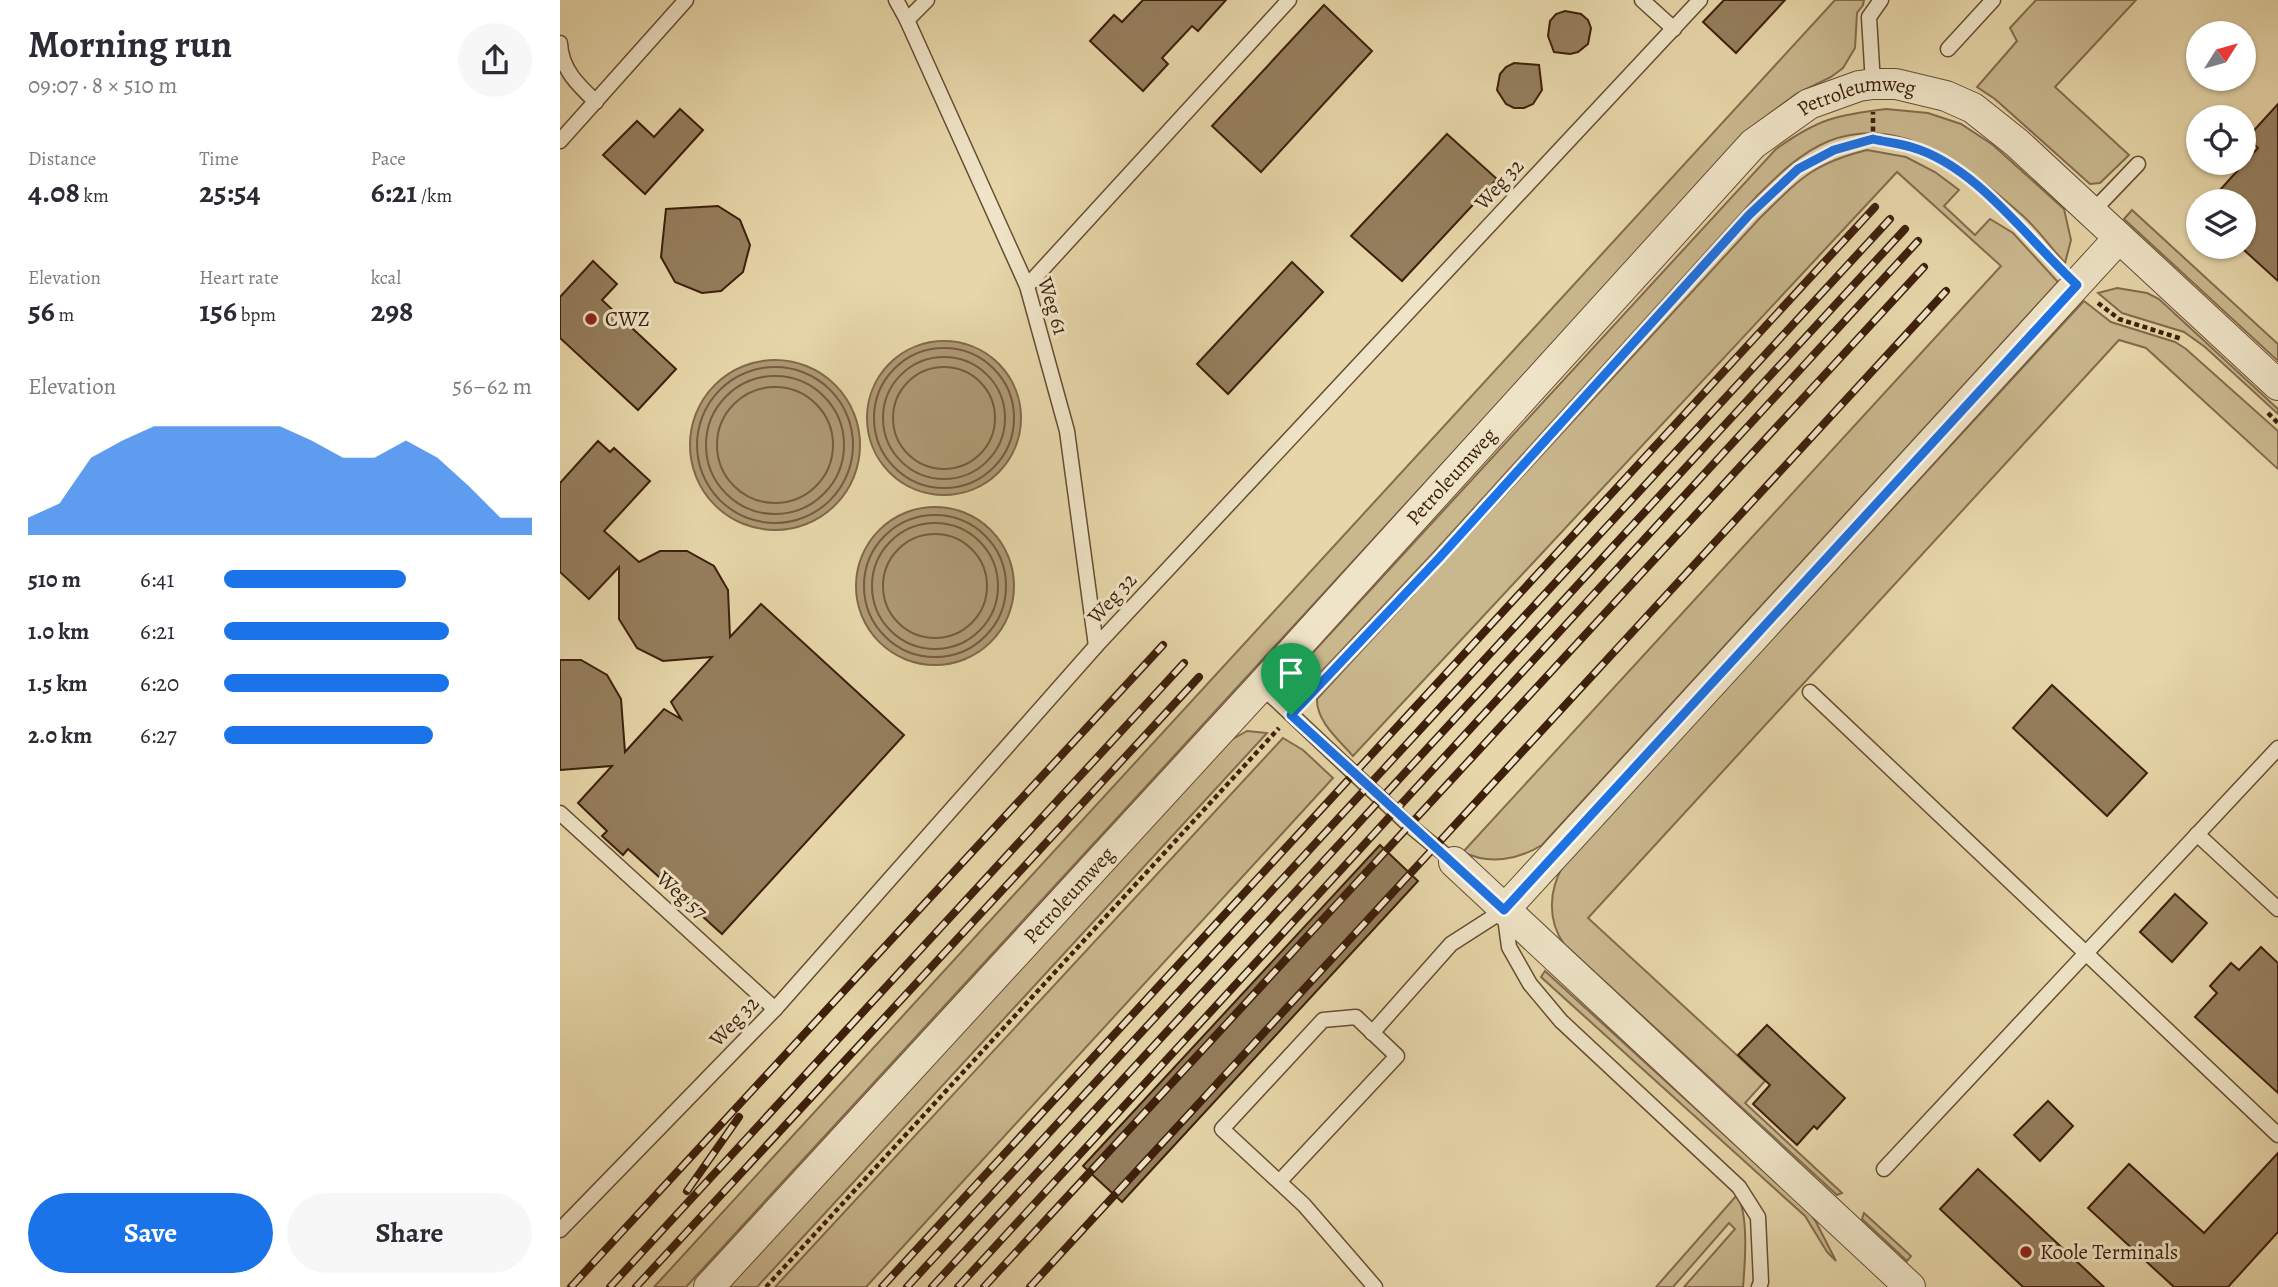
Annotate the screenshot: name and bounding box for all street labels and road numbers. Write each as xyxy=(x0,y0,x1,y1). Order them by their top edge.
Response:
street label: Petroleumweg xyxy=(1791,70,1919,122)
street label: Weg 32 xyxy=(1467,152,1530,216)
street label: Weg 61 xyxy=(1031,273,1075,338)
street label: Petroleumweg xyxy=(1400,421,1503,531)
street label: Weg 32 xyxy=(1080,566,1143,630)
street label: Petroleumweg xyxy=(1017,840,1121,950)
street label: Weg 57 xyxy=(650,864,714,926)
street label: Weg 32 xyxy=(702,989,765,1053)

